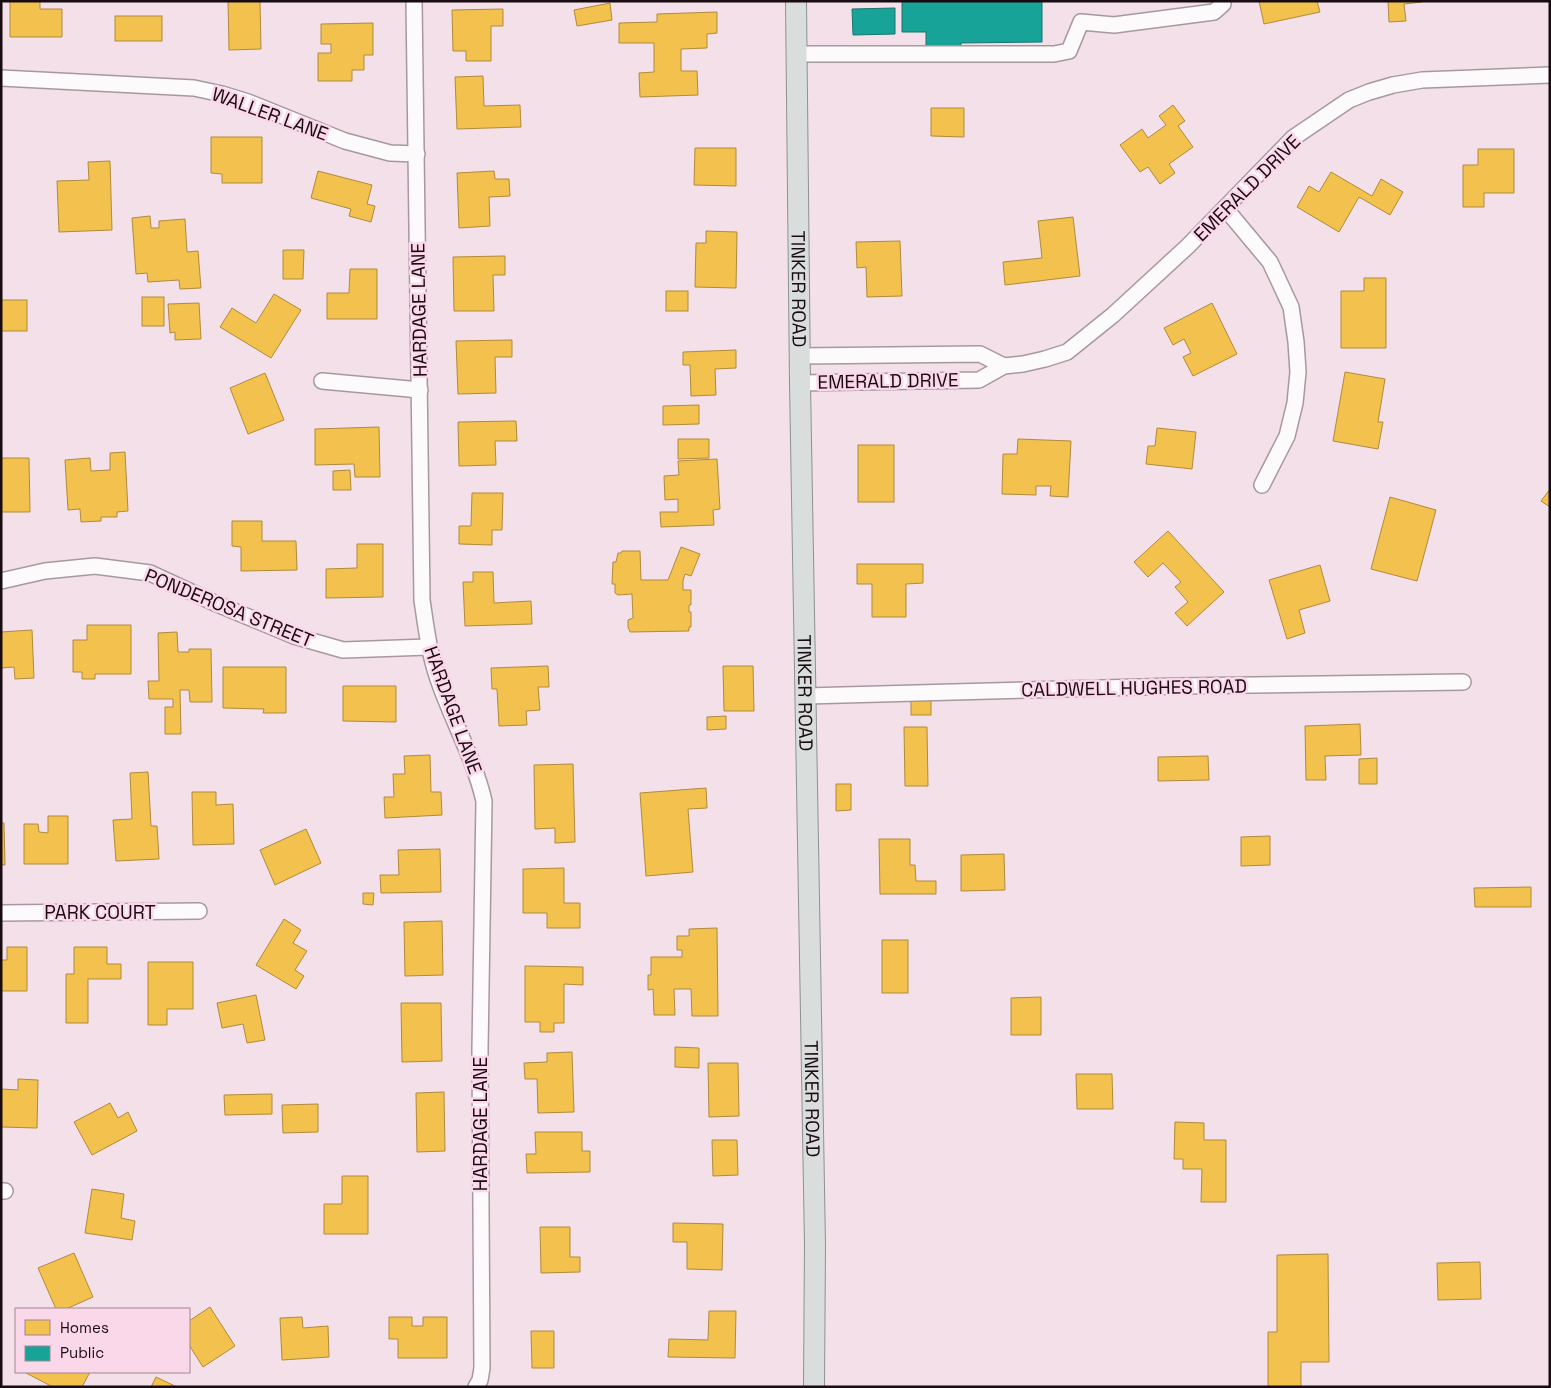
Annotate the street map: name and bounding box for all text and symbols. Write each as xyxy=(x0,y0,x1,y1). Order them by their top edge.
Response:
street label: WALLER LANE xyxy=(208,81,332,147)
street label: EMERALD DRIVE xyxy=(1188,129,1306,247)
street label: TINKER ROAD xyxy=(786,230,812,347)
street label: HARDAGE LANE xyxy=(405,243,433,377)
street label: EMERALD DRIVE xyxy=(817,367,959,395)
street label: PONDEROSA STREET xyxy=(141,563,317,653)
street label: TINKER ROAD xyxy=(792,634,819,752)
street label: HARDAGE LANE xyxy=(418,643,488,777)
street label: CALDWELL HUGHES ROAD xyxy=(1021,674,1247,702)
street label: PARK COURT xyxy=(44,900,156,925)
street label: TINKER ROAD xyxy=(799,1040,826,1157)
street label: HARDAGE LANE xyxy=(468,1057,493,1191)
legend xyxy=(15,1308,190,1373)
text: Homes xyxy=(60,1318,109,1337)
text: Public xyxy=(60,1343,104,1362)

